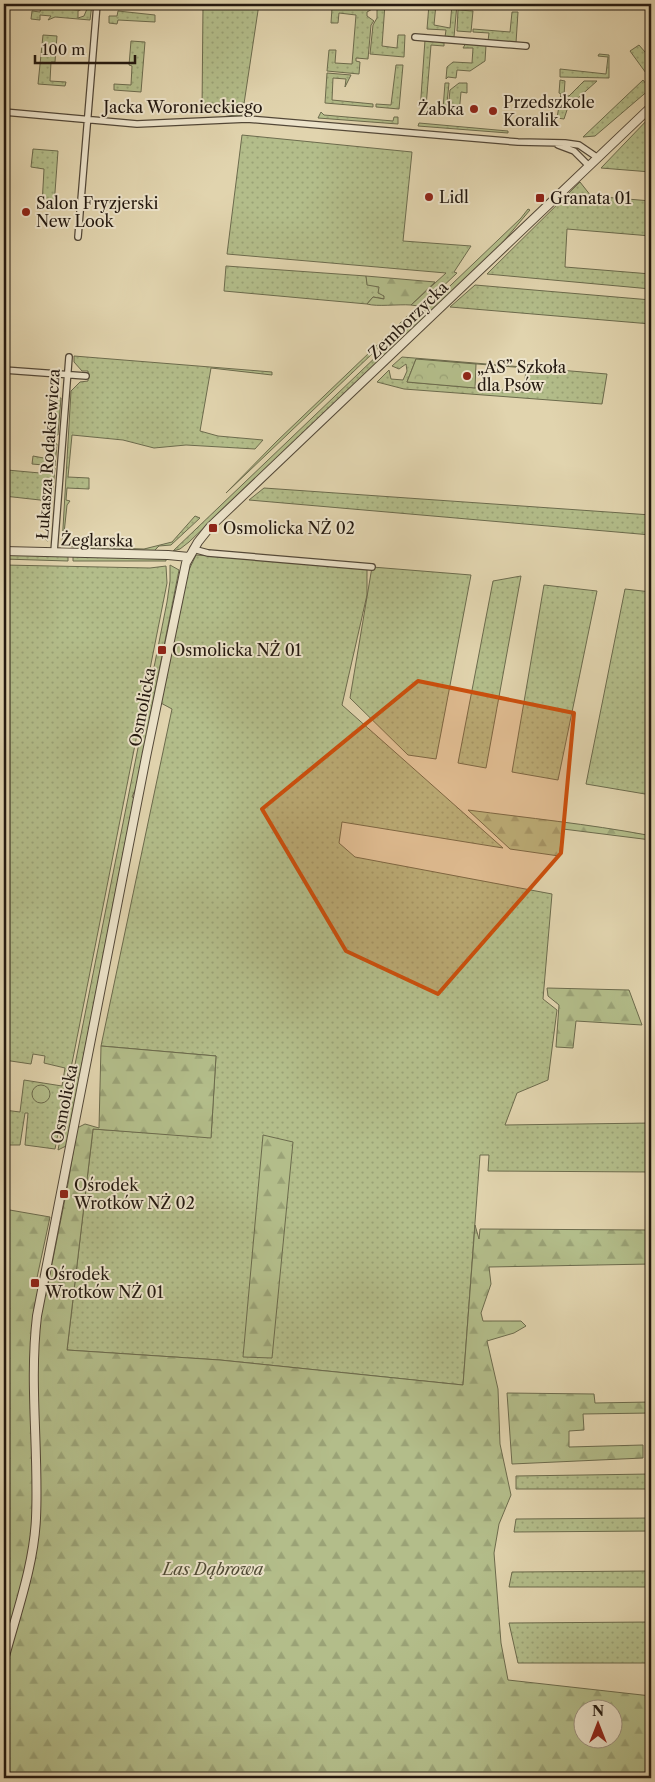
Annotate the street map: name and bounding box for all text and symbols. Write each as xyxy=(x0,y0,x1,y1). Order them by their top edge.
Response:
scale bar xyxy=(35,32,135,64)
text: 100 m xyxy=(42,40,85,59)
place label: Przedszkole Koralik xyxy=(503,92,595,130)
street label: Jacka Woronieckiego xyxy=(101,97,263,117)
place label: Żabka xyxy=(418,99,465,119)
marker: Żabka xyxy=(468,103,480,115)
marker: Przedszkole Koralik xyxy=(487,105,499,117)
place label: Lidl xyxy=(439,187,469,207)
place label: Granata 01 xyxy=(550,188,632,208)
marker: Lidl xyxy=(423,191,435,203)
marker: Granata 01 xyxy=(534,192,546,204)
place label: Salon Fryzjerski New Look xyxy=(36,193,158,231)
marker: Salon Fryzjerski New Look xyxy=(20,206,32,218)
street label: Zemborzycka xyxy=(364,277,453,363)
place label: „AS” Szkoła dla Psów xyxy=(477,357,567,395)
street label: Łukasza Rodakiewicza xyxy=(32,367,64,540)
marker: „AS” Szkoła dla Psów xyxy=(461,370,473,382)
place label: Osmolicka NŻ 02 xyxy=(223,518,355,538)
marker: Osmolicka NŻ 02 xyxy=(207,522,219,534)
street label: Żeglarska xyxy=(61,529,134,551)
place label: Osmolicka NŻ 01 xyxy=(172,640,302,660)
marker: Osmolicka NŻ 01 xyxy=(156,644,168,656)
street label: Osmolicka xyxy=(125,665,160,748)
street label: Osmolicka xyxy=(47,1062,82,1145)
place label: Ośrodek Wrotków NŻ 02 xyxy=(73,1175,195,1213)
marker: Ośrodek Wrotków NŻ 02 xyxy=(58,1188,70,1200)
place label: Ośrodek Wrotków NŻ 01 xyxy=(44,1264,164,1302)
marker: Ośrodek Wrotków NŻ 01 xyxy=(29,1277,41,1289)
park label: Las Dąbrowa xyxy=(161,1559,264,1579)
north arrow xyxy=(572,1700,622,1750)
text: N xyxy=(592,1702,604,1720)

